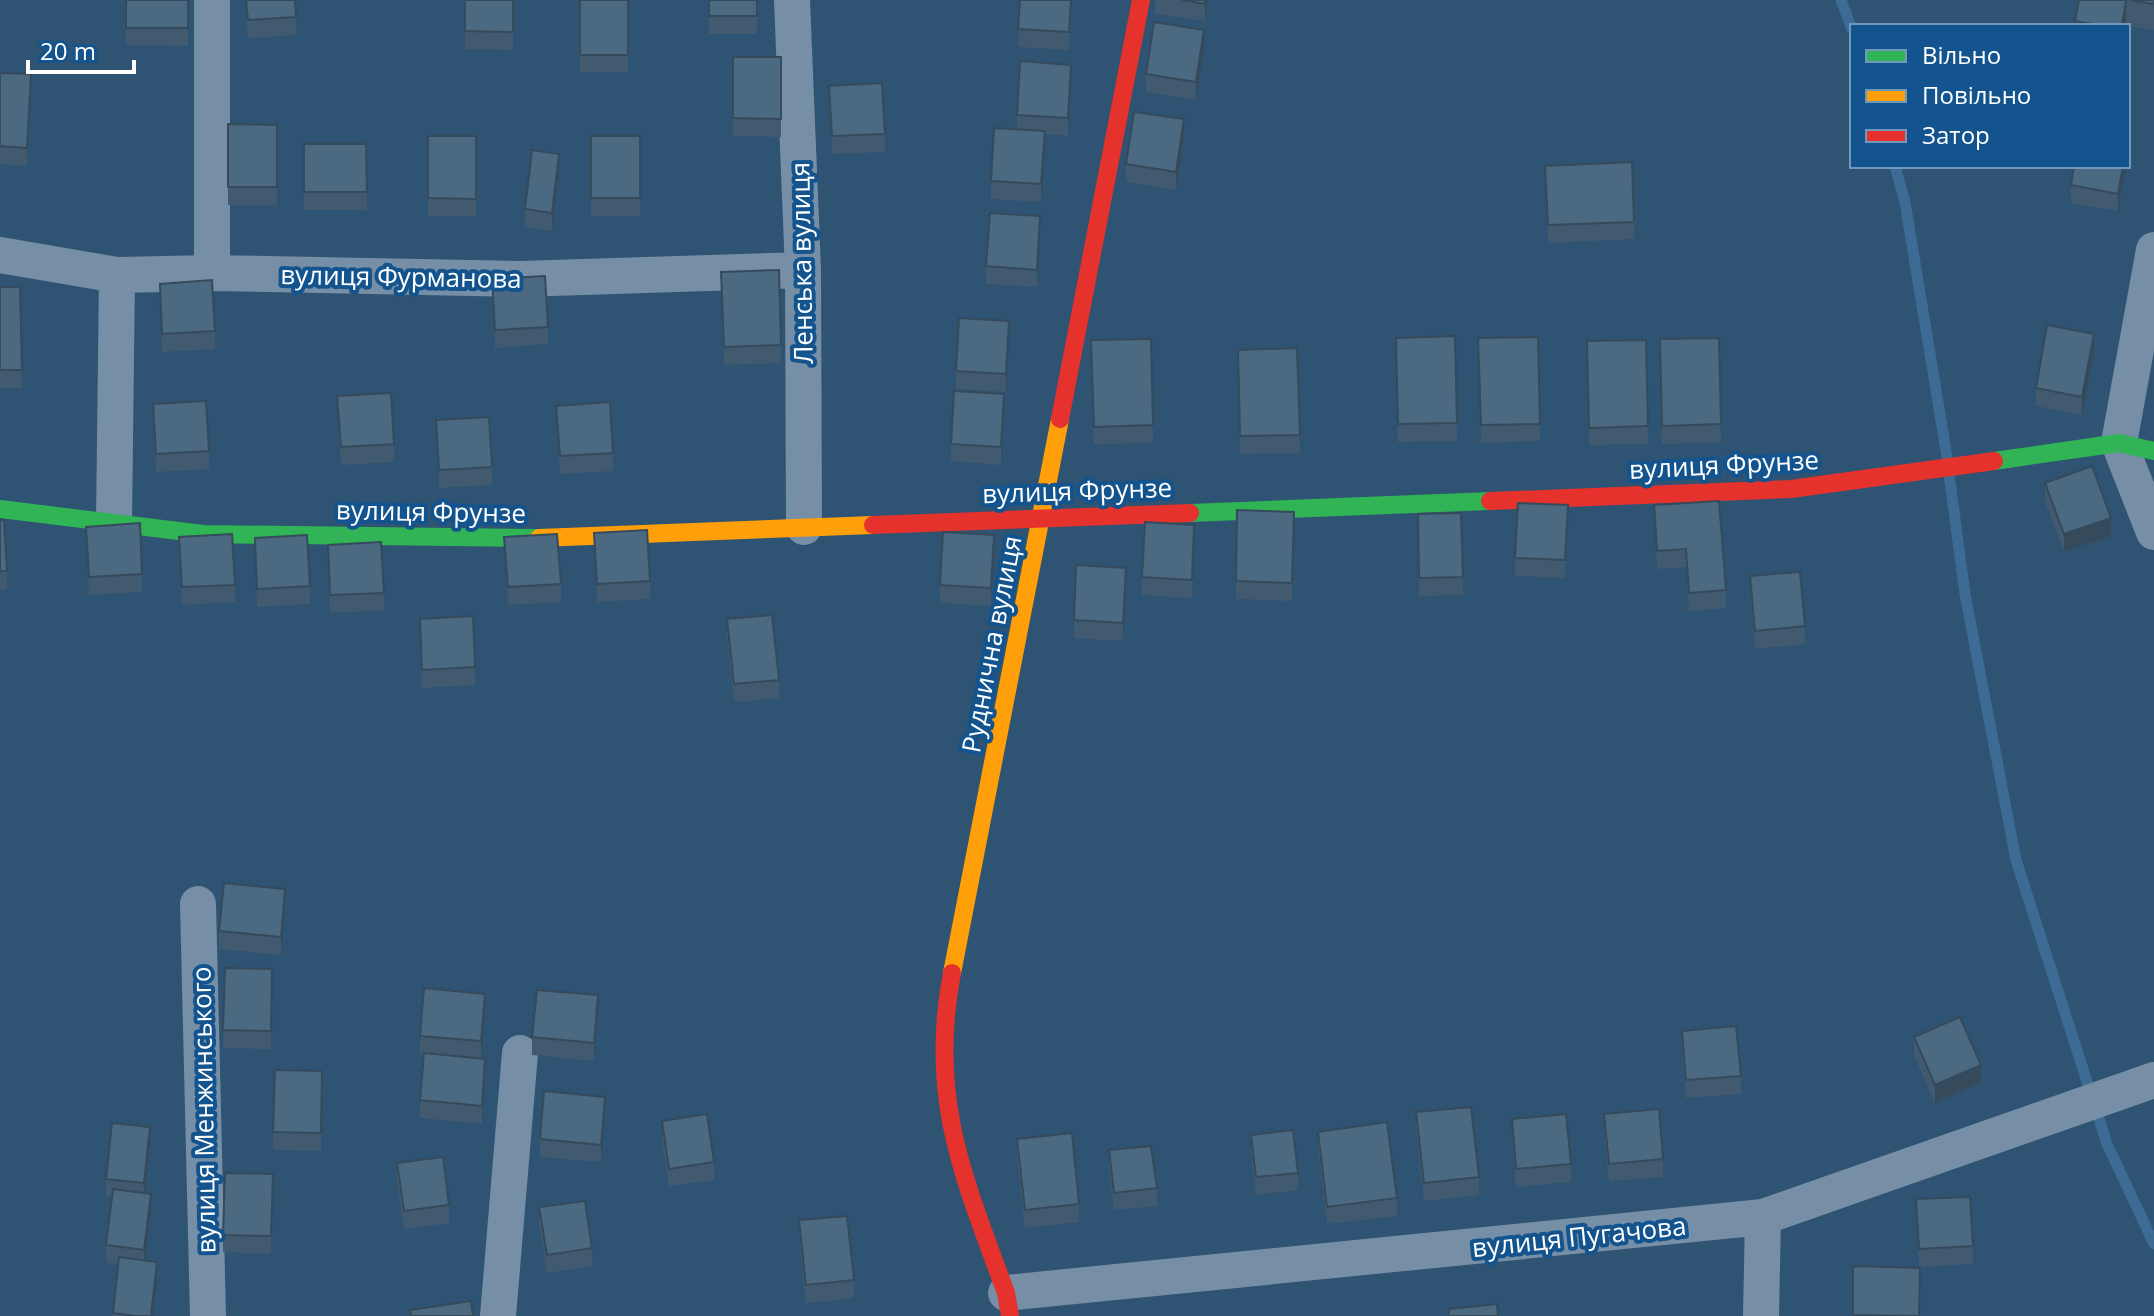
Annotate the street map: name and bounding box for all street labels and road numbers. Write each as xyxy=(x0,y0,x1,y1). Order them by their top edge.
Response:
street label: Ленська вулиця xyxy=(781,162,821,364)
street label: вулиця Фурманова xyxy=(280,256,522,296)
street label: вулиця Фрунзе xyxy=(1628,441,1820,487)
street label: вулиця Фрунзе xyxy=(981,469,1173,511)
street label: вулиця Фрунзе xyxy=(336,491,526,531)
street label: Руднична вулиця xyxy=(952,533,1030,755)
street label: вулиця Менжинського xyxy=(182,966,224,1254)
street label: вулиця Пугачова xyxy=(1470,1207,1688,1265)

